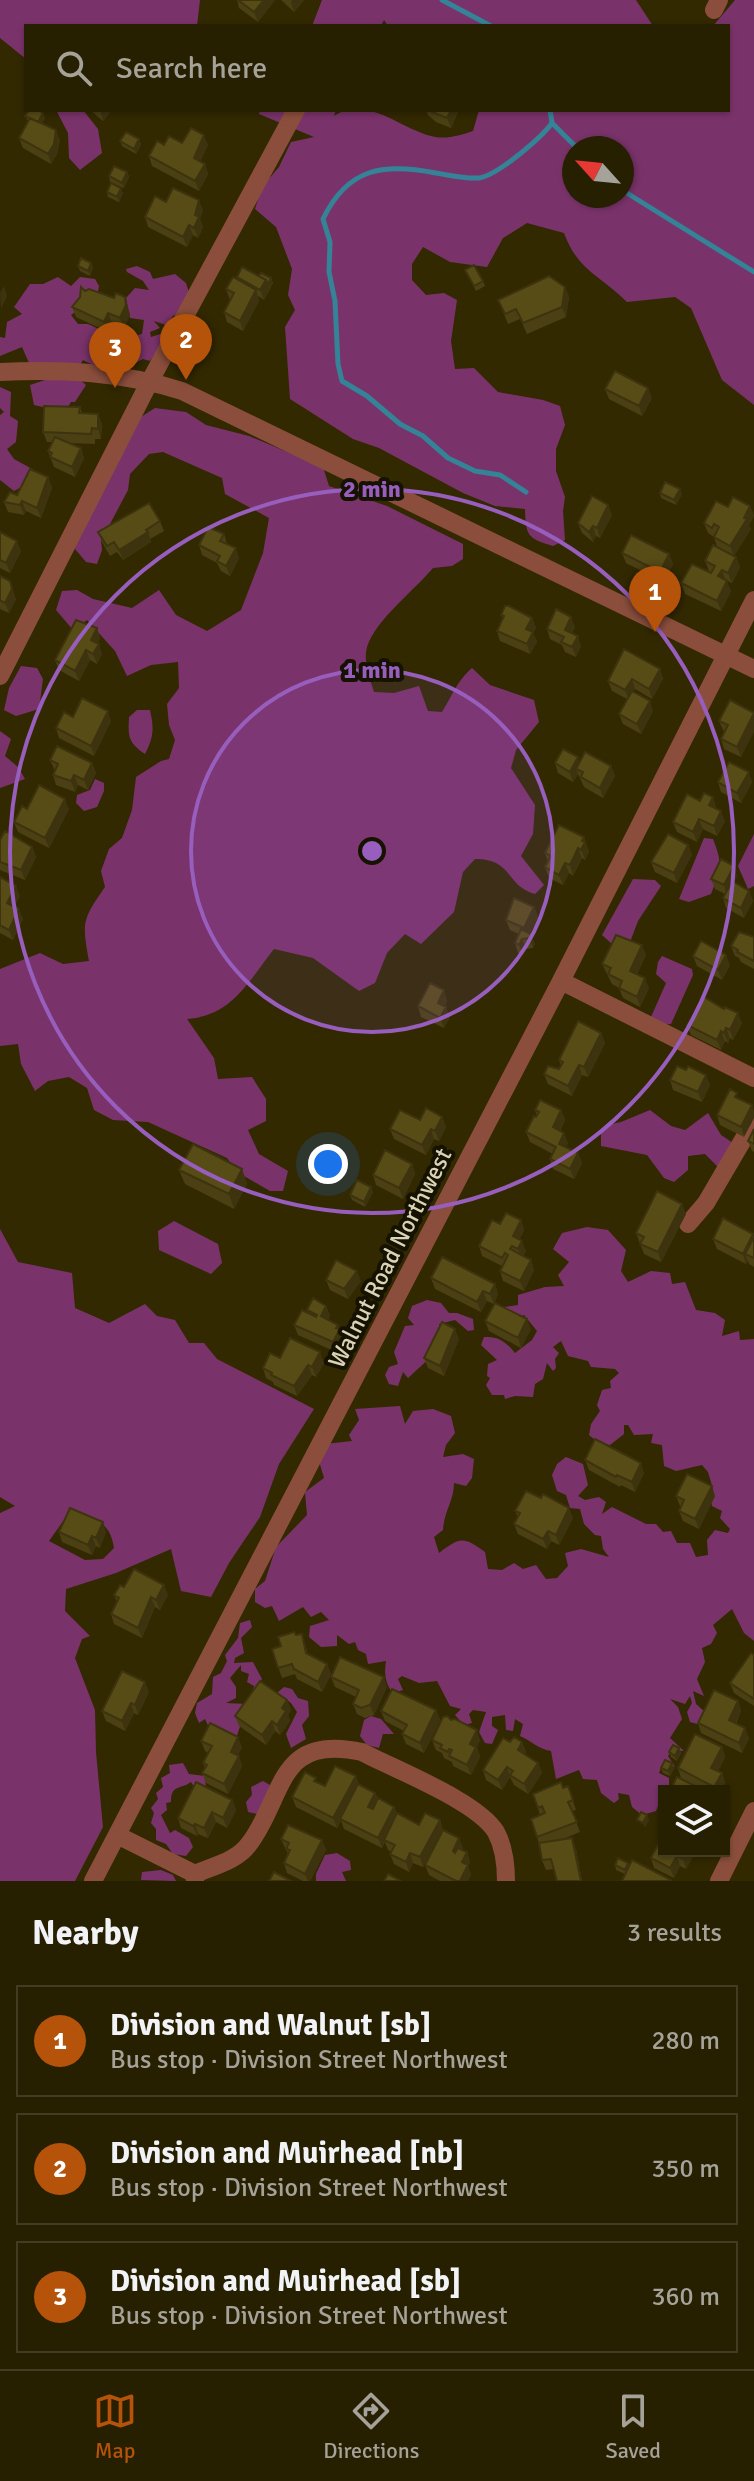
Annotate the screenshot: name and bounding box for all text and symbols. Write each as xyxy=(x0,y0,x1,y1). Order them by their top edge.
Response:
search box xyxy=(24,24,730,112)
icon: search xyxy=(52,46,96,90)
text: Search here xyxy=(116,50,267,87)
north arrow xyxy=(562,136,634,208)
pin: 2 xyxy=(160,314,212,380)
pin: 3 xyxy=(89,322,141,388)
text: 2 min xyxy=(343,474,401,504)
pin: 1 xyxy=(629,566,681,632)
text: 1 min xyxy=(343,655,401,685)
centre of rings xyxy=(358,837,386,865)
street label: Walnut Road Northwest xyxy=(322,1143,458,1373)
your location xyxy=(308,1144,348,1184)
map controls xyxy=(658,1785,730,1857)
button: layers xyxy=(658,1785,730,1857)
text: Nearby xyxy=(32,1912,139,1954)
text: 3 results xyxy=(627,1917,722,1949)
text: Division and Walnut [sb] xyxy=(110,2007,432,2044)
text: 1 xyxy=(53,2025,67,2057)
text: 280 m xyxy=(651,2025,720,2057)
text: Bus stop · Division Street Northwest xyxy=(110,2044,508,2076)
text: Division and Muirhead [nb] xyxy=(110,2135,465,2172)
text: 2 xyxy=(53,2153,67,2185)
text: 350 m xyxy=(651,2153,720,2185)
text: Bus stop · Division Street Northwest xyxy=(110,2172,508,2204)
text: Division and Muirhead [sb] xyxy=(110,2263,462,2300)
text: 3 xyxy=(53,2281,67,2313)
text: 360 m xyxy=(651,2281,720,2313)
text: Bus stop · Division Street Northwest xyxy=(110,2300,508,2332)
tab: Map xyxy=(93,2389,137,2464)
tab: Directions xyxy=(323,2389,419,2464)
tab: Saved xyxy=(606,2389,661,2464)

